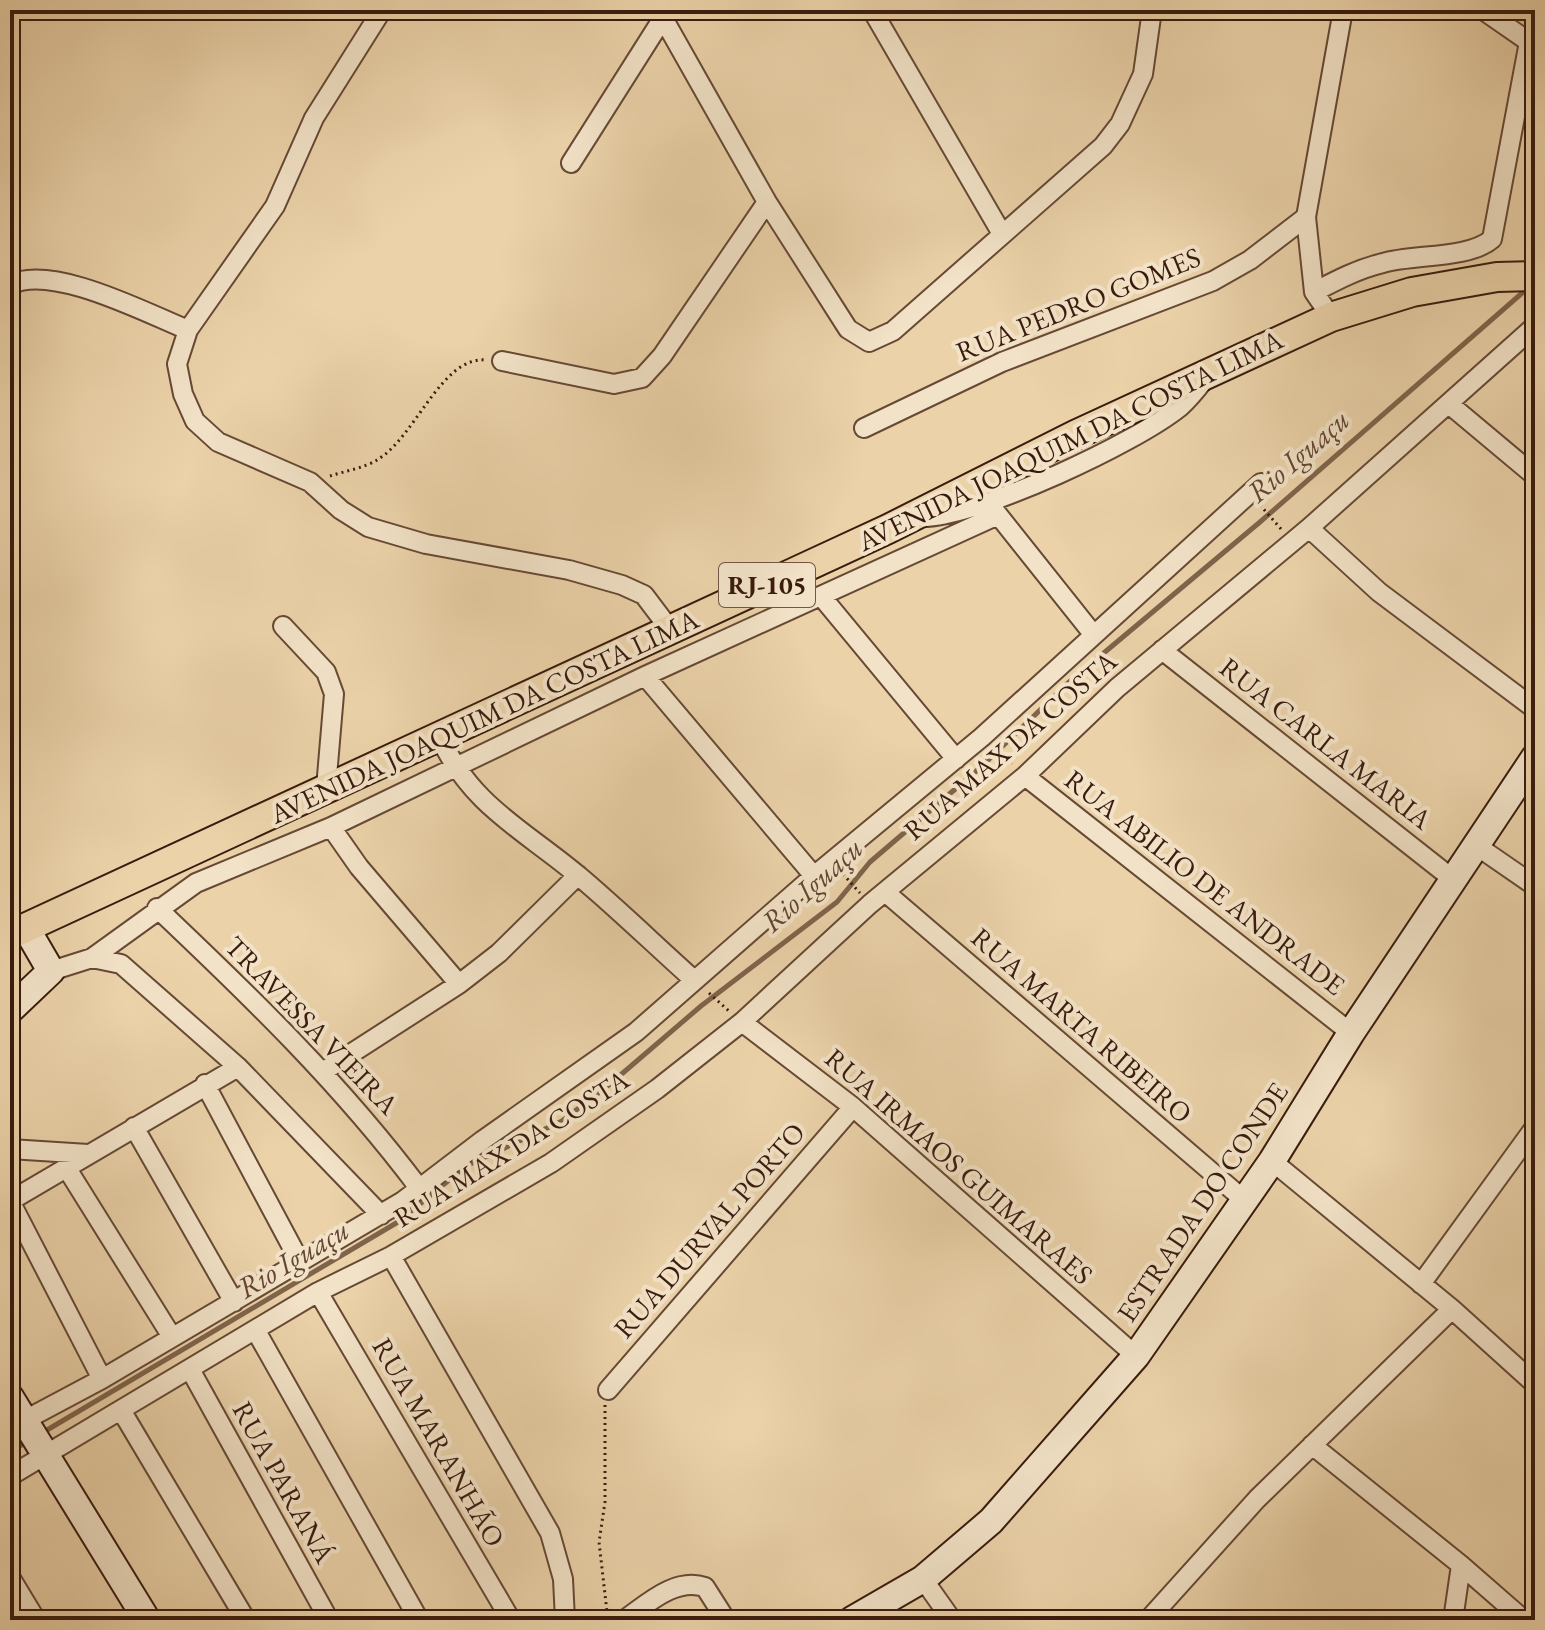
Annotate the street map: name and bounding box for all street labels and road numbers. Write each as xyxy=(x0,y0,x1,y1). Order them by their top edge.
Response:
street label: RUA PEDRO GOMES xyxy=(950,238,1206,370)
street label: AVENIDA JOAQUIM DA COSTA LIMA xyxy=(850,321,1289,559)
road number: RJ-105 xyxy=(719,563,815,607)
street label: AVENIDA JOAQUIM DA COSTA LIMA xyxy=(263,600,705,832)
street label: RUA MAX DA COSTA xyxy=(896,642,1124,847)
street label: RUA CARLA MARIA xyxy=(1213,649,1440,837)
street label: RUA ABILIO DE ANDRADE xyxy=(1057,761,1353,1003)
street label: RUA MARTA RIBEIRO xyxy=(964,919,1200,1131)
street label: TRAVESSA VIEIRA xyxy=(217,928,407,1122)
street label: RUA IRMAOS GUIMARAES xyxy=(818,1040,1100,1292)
street label: RUA MAX DA COSTA xyxy=(387,1061,636,1235)
street label: ESTRADA DO CONDE xyxy=(1108,1075,1296,1329)
street label: RUA DURVAL PORTO xyxy=(605,1115,813,1345)
street label: RUA MARANHÃO xyxy=(365,1331,513,1553)
street label: RUA PARANÁ xyxy=(225,1395,344,1570)

